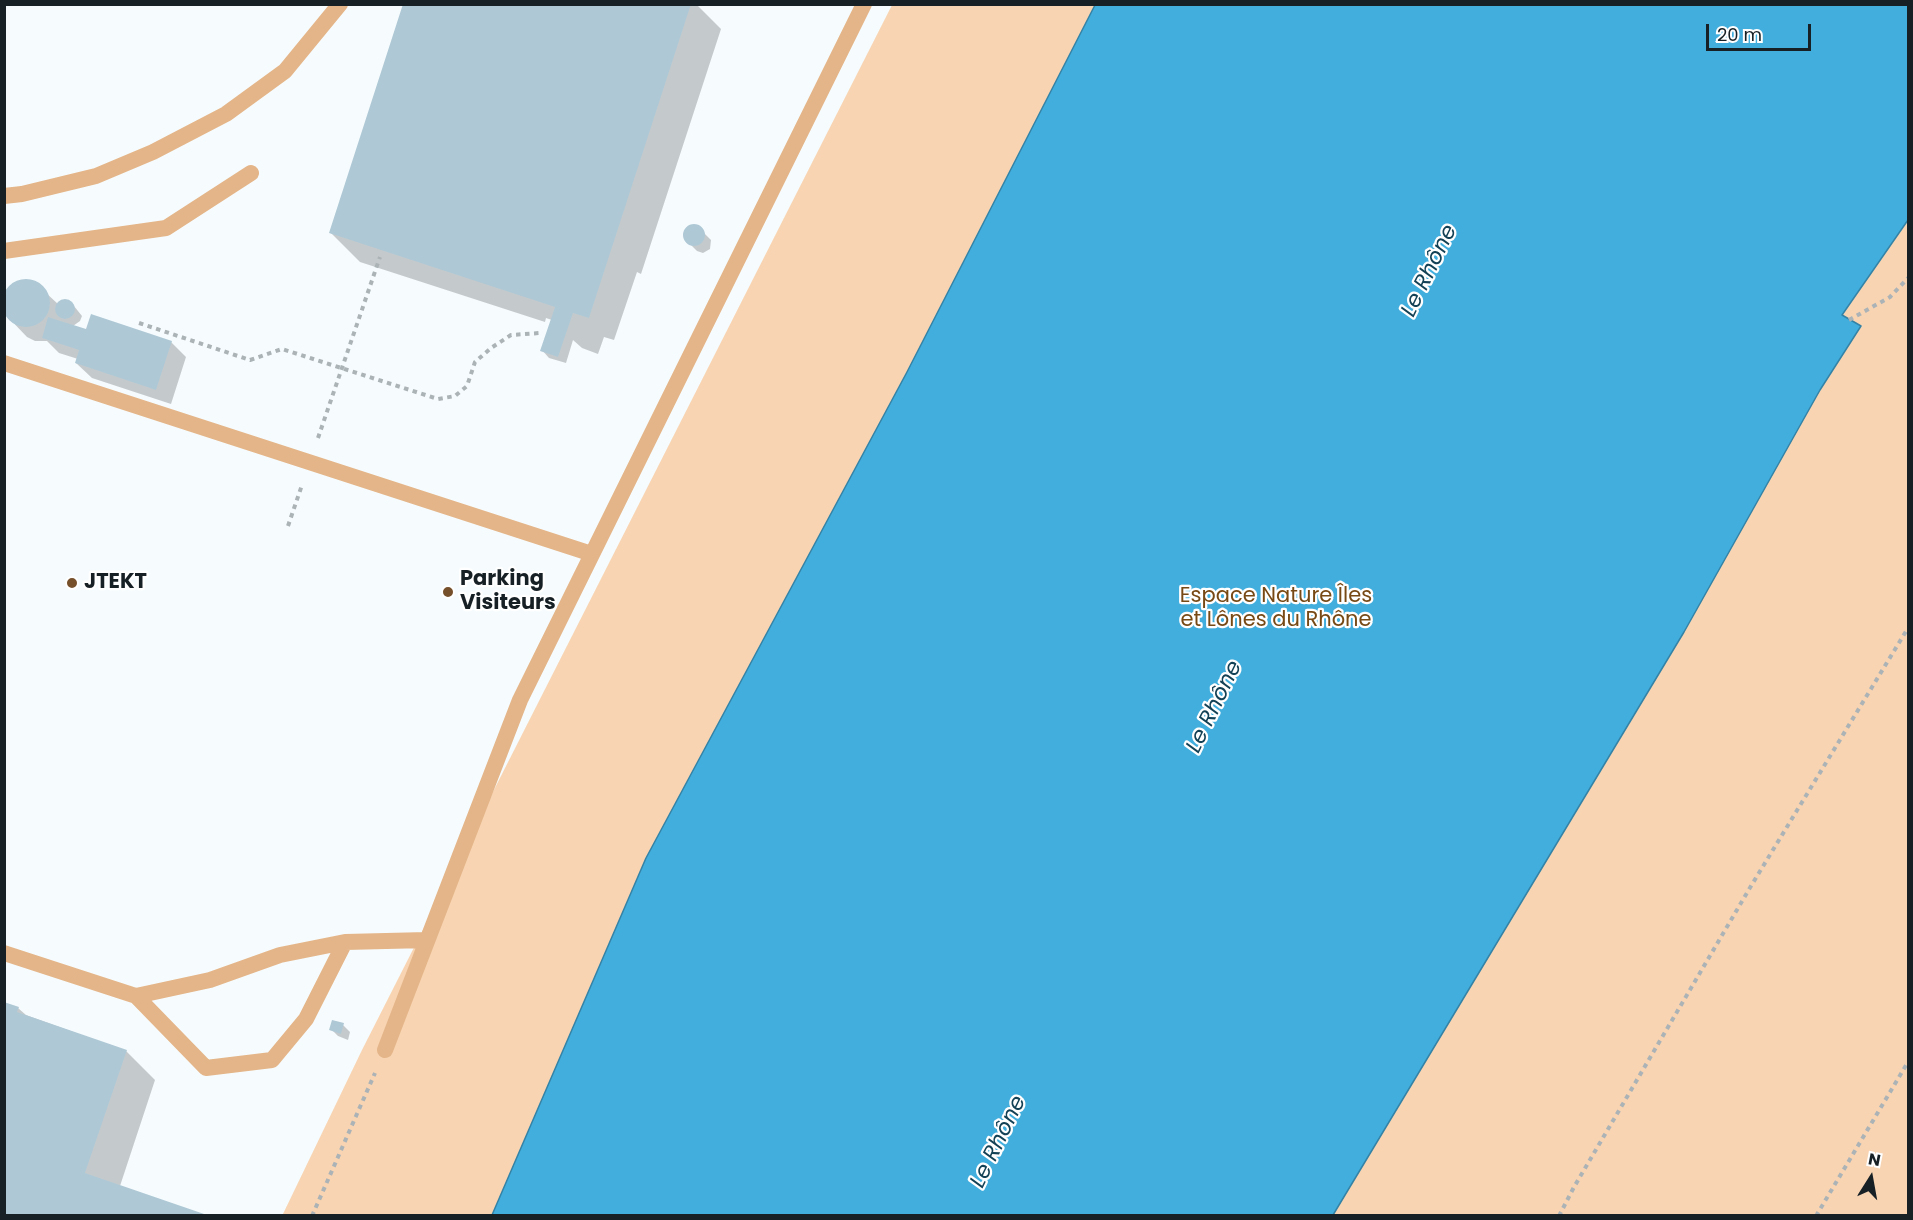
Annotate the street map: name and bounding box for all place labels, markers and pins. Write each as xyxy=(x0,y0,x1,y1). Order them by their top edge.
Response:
place label: Parking Visiteurs xyxy=(460,567,556,617)
place label: JTEKT xyxy=(84,570,147,596)
marker: JTEKT xyxy=(65,576,79,590)
marker: Parking Visiteurs xyxy=(441,585,455,599)

